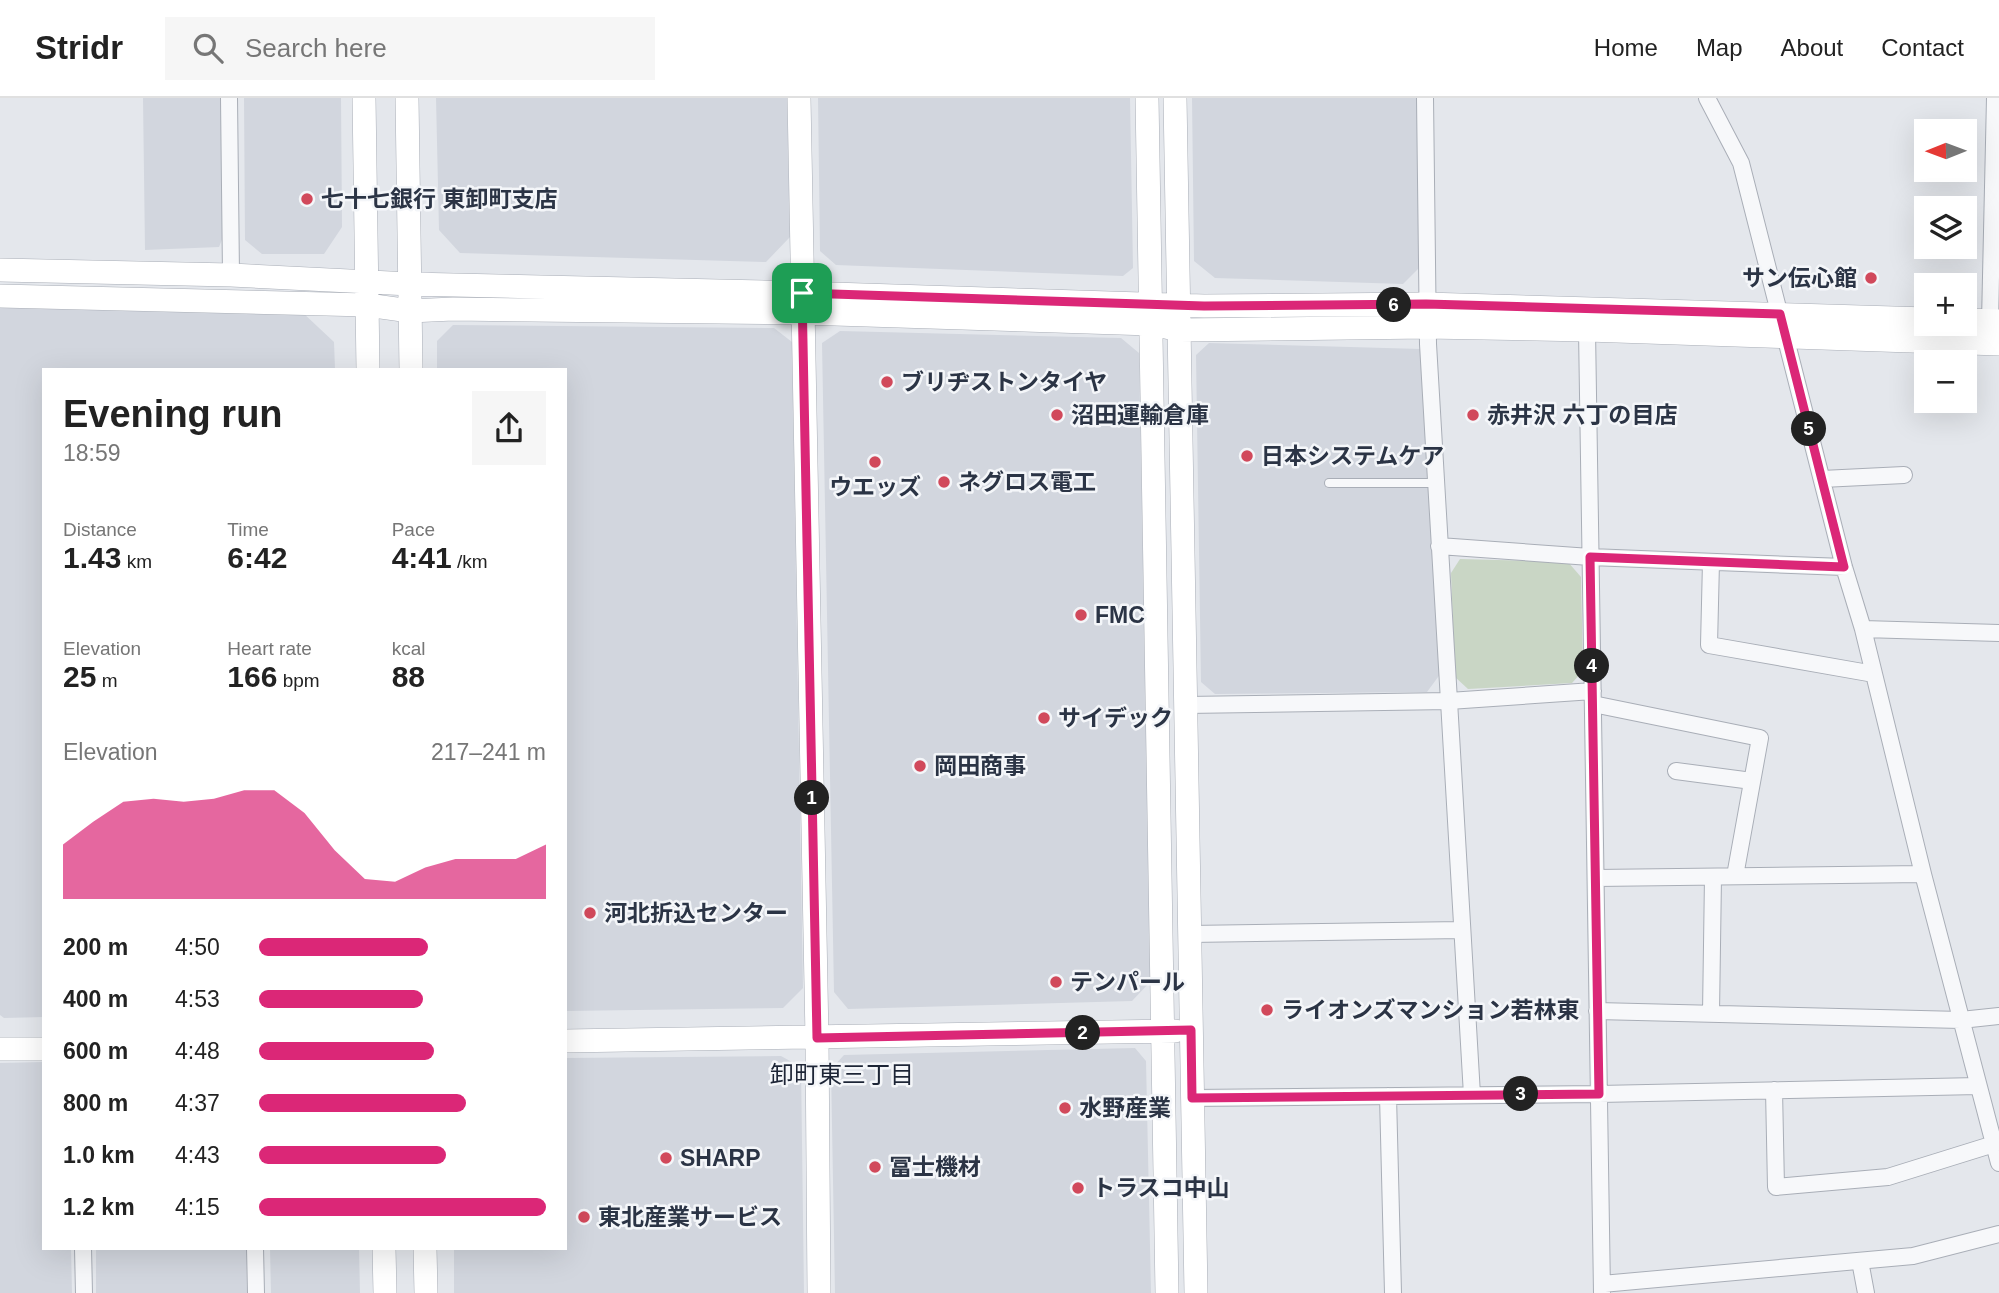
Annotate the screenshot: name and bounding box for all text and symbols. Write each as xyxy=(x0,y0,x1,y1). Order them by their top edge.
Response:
search box xyxy=(165,17,655,80)
text: Stridr xyxy=(35,29,123,66)
icon: search xyxy=(189,29,227,67)
text: Search here xyxy=(245,33,387,63)
text: Home xyxy=(1594,34,1658,61)
text: Map xyxy=(1696,34,1743,61)
text: About xyxy=(1781,34,1843,61)
text: Contact xyxy=(1881,34,1964,61)
north arrow xyxy=(1914,119,1978,182)
map controls xyxy=(1914,119,1977,413)
place label: 七十七銀行 東卸町支店 xyxy=(321,186,557,212)
marker: 七十七銀行 東卸町支店 xyxy=(299,191,315,207)
button: layers xyxy=(1914,196,1977,259)
pin xyxy=(772,263,832,323)
place label: サン伝心館 xyxy=(1742,265,1857,291)
marker: サン伝心館 xyxy=(1863,270,1879,286)
button: + xyxy=(1914,273,1977,336)
icon: arrive xyxy=(783,274,821,312)
pin: 6 xyxy=(1376,288,1412,322)
text: 6 xyxy=(1388,294,1399,315)
button: − xyxy=(1914,350,1977,413)
place label: ブリヂストンタイヤ xyxy=(901,369,1107,395)
marker: ブリヂストンタイヤ xyxy=(879,374,895,390)
button: share xyxy=(472,391,546,465)
text: Evening run xyxy=(63,393,283,435)
place label: 沼田運輸倉庫 xyxy=(1071,402,1209,428)
place label: 赤井沢 六丁の目店 xyxy=(1487,402,1677,428)
marker: 沼田運輸倉庫 xyxy=(1049,407,1065,423)
marker: 赤井沢 六丁の目店 xyxy=(1465,407,1481,423)
pin: 5 xyxy=(1792,412,1826,446)
text: 5 xyxy=(1803,418,1814,439)
text: 18:59 xyxy=(63,440,121,466)
place label: 日本システムケア xyxy=(1261,443,1444,469)
marker: 日本システムケア xyxy=(1239,448,1255,464)
marker: ウエッズ xyxy=(867,454,883,470)
place label: ネグロス電工 xyxy=(958,469,1096,495)
place label: ウエッズ xyxy=(829,474,921,500)
marker: ネグロス電工 xyxy=(936,474,952,490)
text: Distance xyxy=(63,519,137,540)
text: Time xyxy=(227,519,269,540)
text: Pace xyxy=(392,519,435,540)
text: 1.43 xyxy=(63,541,121,574)
text: 6:42 xyxy=(227,541,287,574)
text: 4:41 xyxy=(392,541,452,574)
text: km xyxy=(121,551,152,572)
text: /km xyxy=(452,551,488,572)
place label: FMC xyxy=(1095,602,1145,628)
marker: FMC xyxy=(1073,607,1089,623)
text: Elevation xyxy=(63,638,141,659)
text: Heart rate xyxy=(227,638,312,659)
text: kcal xyxy=(392,638,425,659)
pin: 4 xyxy=(1574,648,1610,684)
text: 4 xyxy=(1586,655,1597,676)
text: 25 xyxy=(63,660,96,693)
text: 166 xyxy=(227,660,277,693)
text: 88 xyxy=(392,660,425,693)
text: m xyxy=(96,670,117,691)
text: bpm xyxy=(277,670,320,691)
place label: サイデック xyxy=(1058,705,1173,731)
marker: サイデック xyxy=(1036,710,1052,726)
text: Elevation xyxy=(63,739,158,765)
text: 217–241 m xyxy=(431,739,546,765)
place label: 岡田商事 xyxy=(934,753,1026,779)
marker: 岡田商事 xyxy=(912,758,928,774)
pin: 1 xyxy=(794,780,830,816)
text: 1 xyxy=(806,787,817,808)
place label: 河北折込センター xyxy=(604,900,788,926)
marker: 河北折込センター xyxy=(582,905,598,921)
text: 200 m xyxy=(63,934,128,960)
text: 4:50 xyxy=(175,934,220,960)
place label: テンパール xyxy=(1070,969,1185,995)
marker: テンパール xyxy=(1048,974,1064,990)
text: 400 m xyxy=(63,986,128,1012)
text: 4:53 xyxy=(175,986,220,1012)
place label: ライオンズマンション若林東 xyxy=(1281,997,1580,1023)
marker: ライオンズマンション若林東 xyxy=(1259,1002,1275,1018)
pin: 2 xyxy=(1066,1016,1100,1051)
text: 2 xyxy=(1077,1022,1088,1043)
text: 600 m xyxy=(63,1038,128,1064)
text: 4:48 xyxy=(175,1038,220,1064)
district label: 卸町東三丁目 xyxy=(770,1061,914,1088)
pin: 3 xyxy=(1504,1076,1538,1112)
text: 3 xyxy=(1515,1083,1526,1104)
text: 800 m xyxy=(63,1090,128,1116)
text: 4:37 xyxy=(175,1090,220,1116)
place label: 水野産業 xyxy=(1079,1095,1171,1121)
marker: 水野産業 xyxy=(1057,1100,1073,1116)
text: 1.0 km xyxy=(63,1142,135,1168)
text: 4:43 xyxy=(175,1142,220,1168)
place label: SHARP xyxy=(680,1145,761,1171)
marker: SHARP xyxy=(658,1150,674,1166)
place label: 冨士機材 xyxy=(889,1154,981,1180)
marker: 冨士機材 xyxy=(867,1159,883,1175)
place label: トラスコ中山 xyxy=(1092,1175,1230,1201)
marker: トラスコ中山 xyxy=(1070,1180,1086,1196)
text: 1.2 km xyxy=(63,1194,135,1220)
text: 4:15 xyxy=(175,1194,220,1220)
place label: 東北産業サービス xyxy=(598,1204,782,1230)
marker: 東北産業サービス xyxy=(576,1209,592,1225)

